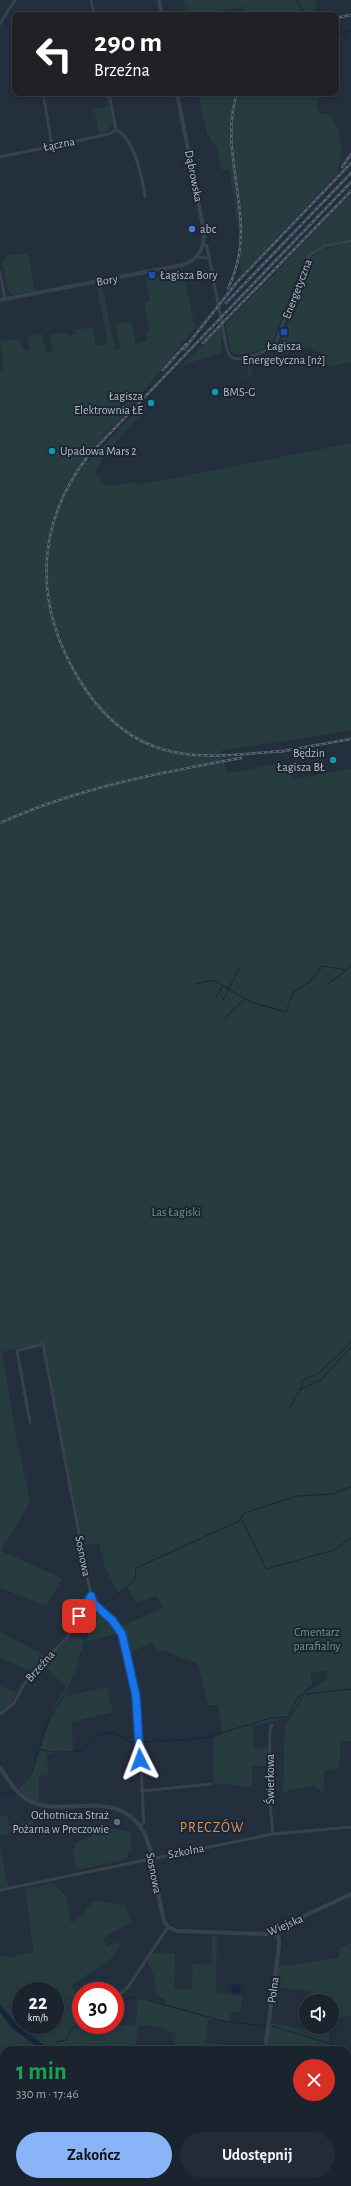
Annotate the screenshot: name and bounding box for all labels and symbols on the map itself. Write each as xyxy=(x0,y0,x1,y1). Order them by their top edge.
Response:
street label: Łączna xyxy=(42,135,76,153)
street label: Dąbrowska xyxy=(183,149,205,203)
place label: abc xyxy=(200,223,217,235)
marker: abc xyxy=(187,224,197,234)
street label: Energetyczna xyxy=(280,257,315,321)
place label: Łagisza Bory xyxy=(160,269,218,282)
marker: Łagisza Bory xyxy=(147,270,157,280)
street label: Bory xyxy=(95,272,119,289)
marker: Łagisza Energetyczna [nż] xyxy=(279,327,289,337)
place label: Łagisza Energetyczna [nż] xyxy=(243,340,325,367)
place label: BMS-G xyxy=(223,386,255,398)
marker: BMS-G xyxy=(210,387,220,397)
place label: Łagisza Elektrownia ŁE xyxy=(74,390,143,416)
marker: Łagisza Elektrownia ŁE xyxy=(146,398,156,408)
place label: Upadowa Mars 2 xyxy=(60,445,137,457)
marker: Upadowa Mars 2 xyxy=(47,446,57,456)
place label: Będzin Łagisza BŁ xyxy=(277,747,326,773)
marker: Będzin Łagisza BŁ xyxy=(328,755,338,765)
park label: Las Łagiski xyxy=(151,1206,201,1218)
street label: Sosnowa xyxy=(73,1535,93,1578)
pin xyxy=(62,1599,96,1633)
park label: Cmentarz parafialny xyxy=(294,1626,340,1653)
street label: Brzeźna xyxy=(23,1648,57,1684)
position arrow xyxy=(119,1739,161,1781)
street label: Świerkowa xyxy=(262,1753,276,1804)
place label: Ochotnicza Straż Pożarna w Preczowie xyxy=(12,1809,109,1835)
marker: Ochotnicza Straż Pożarna w Preczowie xyxy=(112,1817,122,1827)
district label: PRECZÓW xyxy=(180,1818,244,1835)
street label: Szkolna xyxy=(167,1842,205,1860)
street label: Sosnowa xyxy=(144,1852,164,1895)
street label: Wiejska xyxy=(265,1912,305,1939)
street label: Polna xyxy=(265,1976,281,2004)
speed limit sign: 30 xyxy=(72,1982,124,2034)

